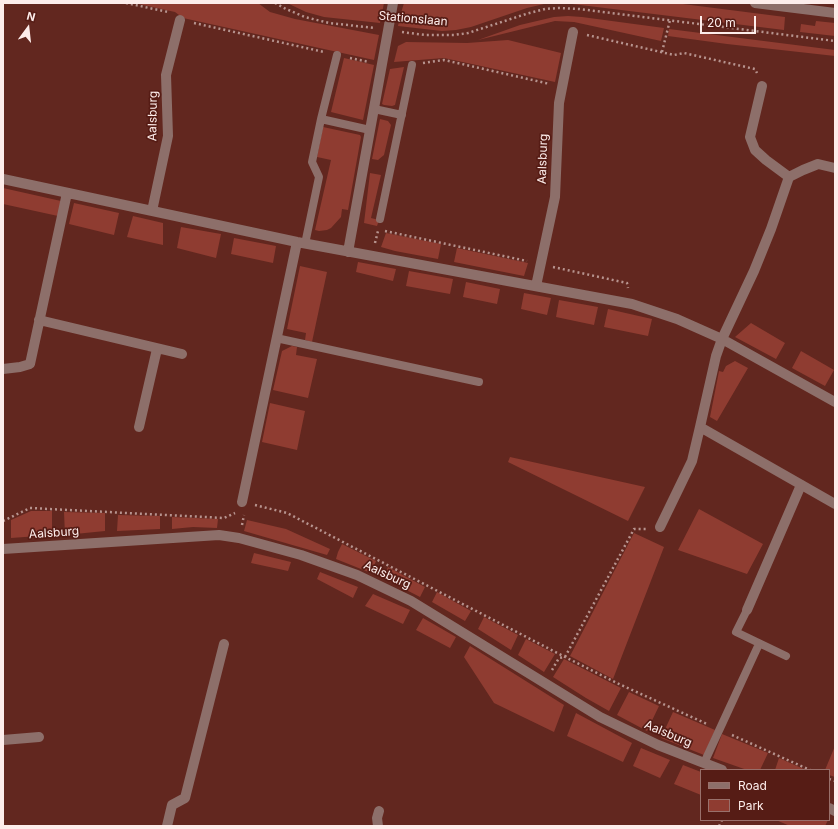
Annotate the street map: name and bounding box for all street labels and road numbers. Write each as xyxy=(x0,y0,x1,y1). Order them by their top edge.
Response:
street label: Stationslaan xyxy=(378,9,448,29)
street label: Aalsburg xyxy=(145,91,161,141)
street label: Aalsburg xyxy=(535,134,551,184)
street label: Aalsburg xyxy=(28,524,80,542)
street label: Aalsburg xyxy=(361,558,413,592)
street label: Aalsburg xyxy=(642,718,694,750)

